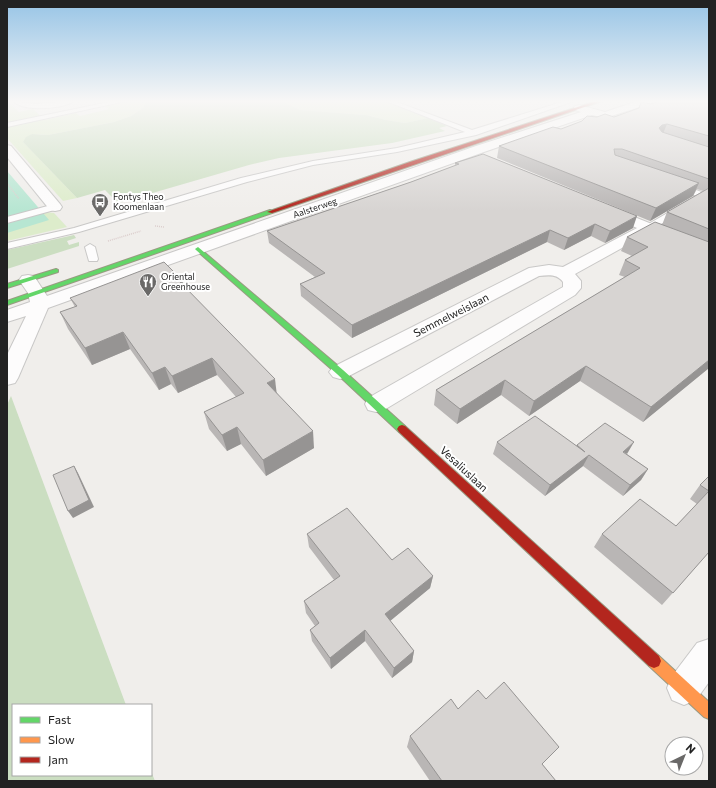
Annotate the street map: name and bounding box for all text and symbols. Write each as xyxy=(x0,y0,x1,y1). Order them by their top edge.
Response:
place label: Fontys Theo Koomenlaan xyxy=(113,191,164,212)
bus stop icon: Fontys Theo Koomenlaan xyxy=(90,192,110,217)
street label: Aalsterweg xyxy=(291,195,338,220)
place label: Oriental Greenhouse xyxy=(161,271,210,292)
restaurant icon: Oriental Greenhouse xyxy=(138,272,158,297)
street label: Semmelweislaan xyxy=(411,290,491,339)
street label: Vesaliuslaan xyxy=(438,443,491,494)
legend xyxy=(12,704,152,776)
text: Fast xyxy=(48,712,71,726)
text: Slow xyxy=(48,732,75,746)
north arrow xyxy=(664,736,704,776)
text: N xyxy=(684,741,699,756)
text: Jam xyxy=(48,752,68,767)

